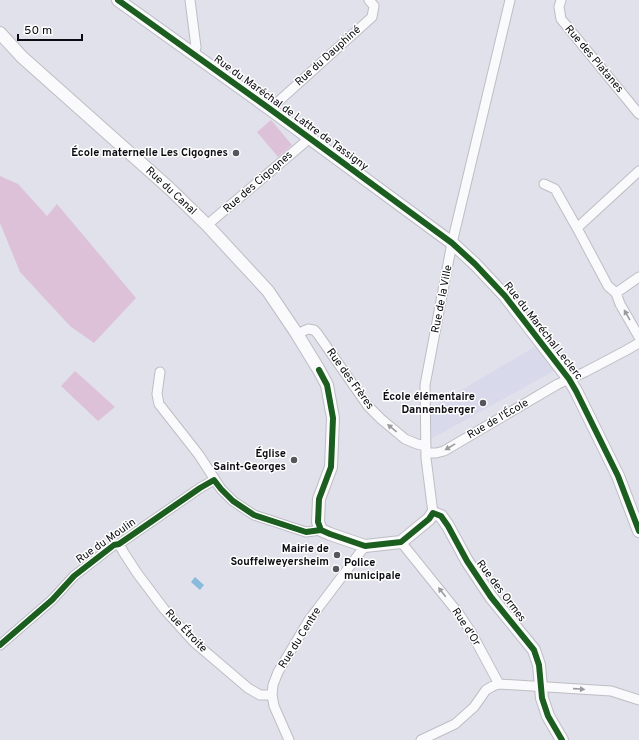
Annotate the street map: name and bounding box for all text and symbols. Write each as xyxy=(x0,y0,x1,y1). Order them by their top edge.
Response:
scale bar xyxy=(18,16,82,42)
street label: Rue des Platanes xyxy=(562,22,626,96)
text: 50 m xyxy=(24,23,52,39)
street label: Rue du Dauphiné xyxy=(292,23,364,89)
street label: Rue du Maréchal de Lattre de Tassigny xyxy=(211,52,371,174)
place label: École maternelle Les Cigognes xyxy=(71,145,228,160)
street label: Rue des Cigognes xyxy=(220,148,296,216)
marker: École maternelle Les Cigognes xyxy=(231,148,241,158)
street label: Rue du Canal xyxy=(143,164,199,218)
street label: Rue de la Ville xyxy=(429,264,455,334)
street label: Rue du Maréchal Leclerc xyxy=(500,279,586,383)
one-way arrow xyxy=(623,309,630,321)
street label: Rue des Frères xyxy=(323,346,377,412)
place label: École élémentaire Dannenberger xyxy=(383,389,475,417)
street label: Rue de l'École xyxy=(464,395,531,442)
marker: École élémentaire Dannenberger xyxy=(478,398,488,408)
one-way arrow xyxy=(386,424,397,433)
one-way arrow xyxy=(445,443,455,451)
place label: Église Saint-Georges xyxy=(213,446,286,474)
marker: Église Saint-Georges xyxy=(289,455,299,465)
street label: Rue du Moulin xyxy=(73,515,139,567)
place label: Mairie de Souffelweyersheim xyxy=(231,542,329,569)
marker: Mairie de Souffelweyersheim xyxy=(332,550,342,560)
place label: Police municipale xyxy=(344,556,401,583)
street label: Rue des Ormes xyxy=(473,557,529,625)
marker: Police municipale xyxy=(331,564,341,574)
one-way arrow xyxy=(438,586,446,597)
street label: Rue du Centre xyxy=(276,605,324,671)
street label: Rue d'Or xyxy=(449,605,484,649)
street label: Rue Étroite xyxy=(162,606,211,656)
one-way arrow xyxy=(573,686,586,692)

